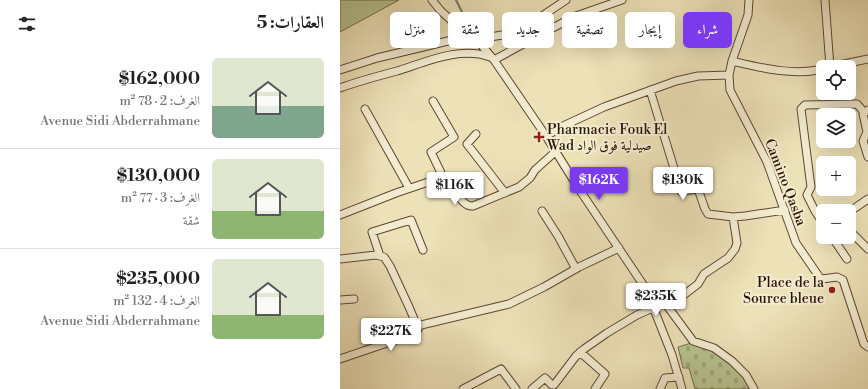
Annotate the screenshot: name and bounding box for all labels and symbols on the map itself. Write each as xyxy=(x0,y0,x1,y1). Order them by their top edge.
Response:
place label: Pharmacie Fouk El Wad صيدلية فوق الواد xyxy=(546,121,667,155)
marker: Pharmacie Fouk El Wad صيدلية فوق الواد xyxy=(534,132,544,142)
street label: Camino Qasba xyxy=(760,136,810,229)
pin: $162K xyxy=(571,167,627,201)
pin: $130K xyxy=(655,167,711,201)
pin: $116K xyxy=(427,172,483,206)
place label: Place de la Source bleue xyxy=(743,274,825,308)
pin: $235K xyxy=(628,283,684,317)
marker: Place de la Source bleue xyxy=(827,285,837,295)
pin: $227K xyxy=(363,318,419,352)

